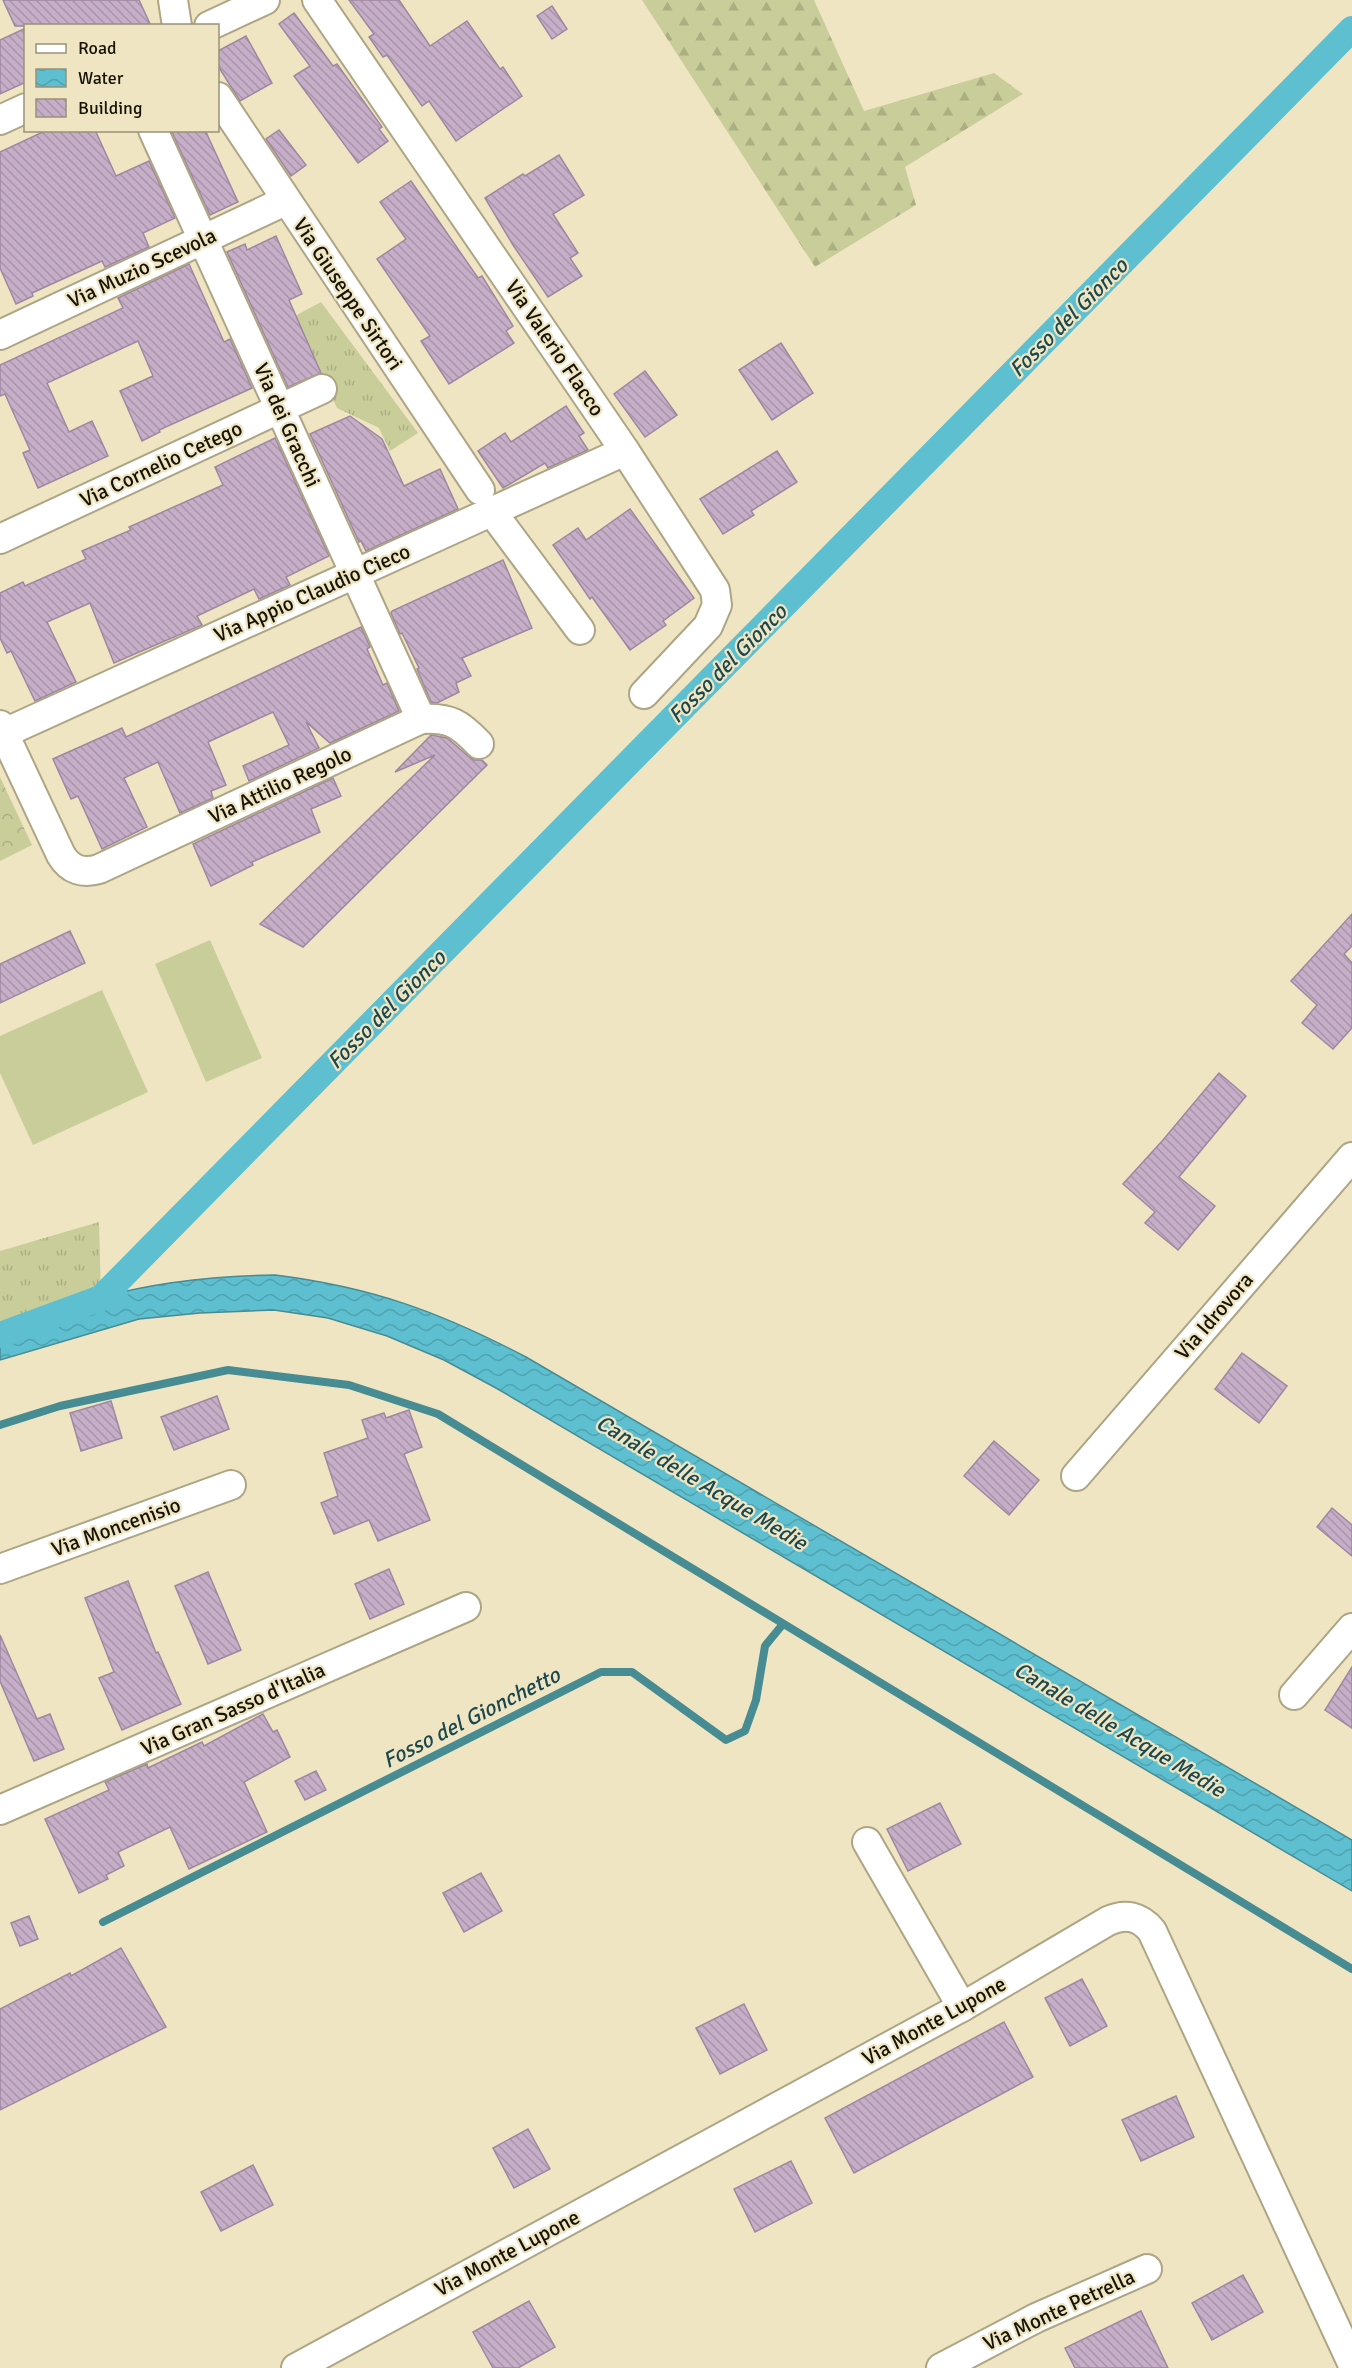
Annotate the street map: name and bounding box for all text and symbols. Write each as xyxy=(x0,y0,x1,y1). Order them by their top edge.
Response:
legend xyxy=(24,24,219,132)
text: Road xyxy=(78,37,117,59)
text: Water xyxy=(78,67,124,89)
text: Building xyxy=(78,97,142,119)
street label: Via Giuseppe Sirtori xyxy=(287,213,409,375)
street label: Via Muzio Scevola xyxy=(64,222,220,314)
water label: Fosso del Gionco xyxy=(1003,251,1135,382)
street label: Via Valerio Flacco xyxy=(500,275,610,421)
street label: Via dei Gracchi xyxy=(248,359,326,491)
street label: Via Cornelio Cetego xyxy=(76,415,246,513)
street label: Via Appio Claudio Cieco xyxy=(210,538,414,648)
water label: Fosso del Gionco xyxy=(662,597,794,728)
street label: Via Attilio Regolo xyxy=(204,740,356,830)
water label: Fosso del Gionco xyxy=(321,943,453,1074)
street label: Via Idrovora xyxy=(1169,1267,1259,1365)
water label: Canale delle Acque Medie xyxy=(592,1409,813,1557)
street label: Via Moncenisio xyxy=(48,1492,184,1562)
water label: Canale delle Acque Medie xyxy=(1010,1656,1231,1804)
street label: Via Gran Sasso d'Italia xyxy=(137,1657,329,1761)
water label: Fosso del Gionchetto xyxy=(378,1660,566,1774)
street label: Via Monte Lupone xyxy=(857,1971,1011,2071)
street label: Via Monte Lupone xyxy=(430,2204,584,2302)
street label: Via Monte Petrella xyxy=(979,2263,1139,2357)

